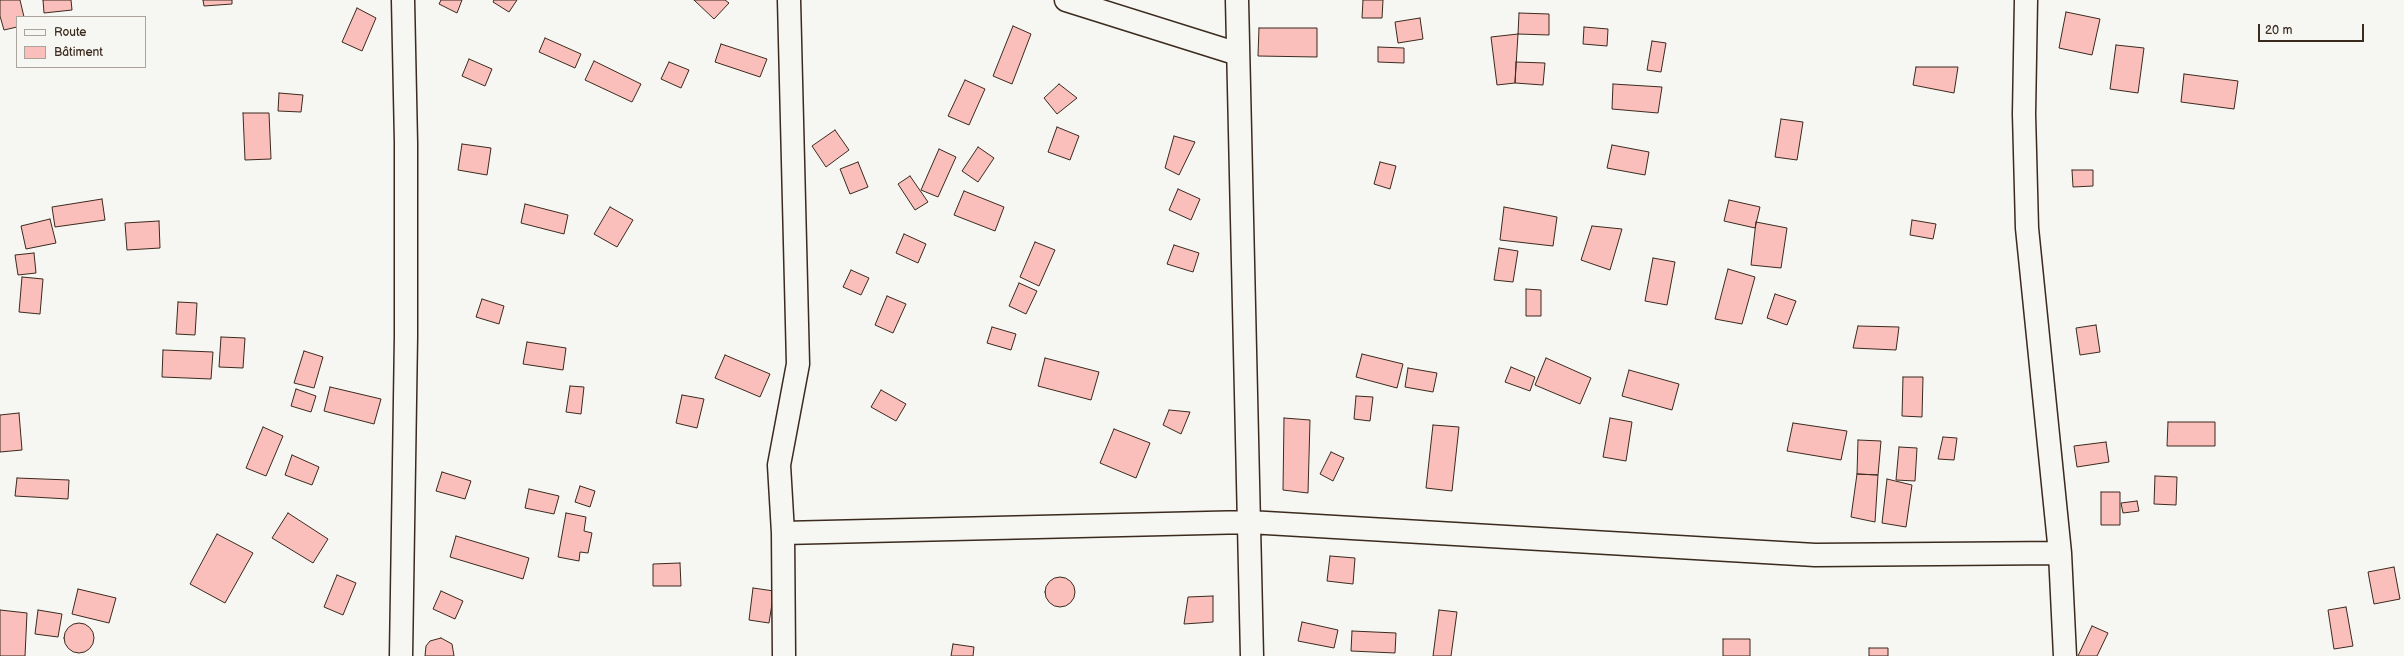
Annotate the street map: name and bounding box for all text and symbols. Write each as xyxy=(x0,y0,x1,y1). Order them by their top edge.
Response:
legend xyxy=(16,16,146,68)
scale bar xyxy=(2260,16,2366,42)
text: 20 m xyxy=(2265,23,2292,38)
text: Route xyxy=(54,25,86,40)
text: Bâtiment xyxy=(54,45,103,60)

